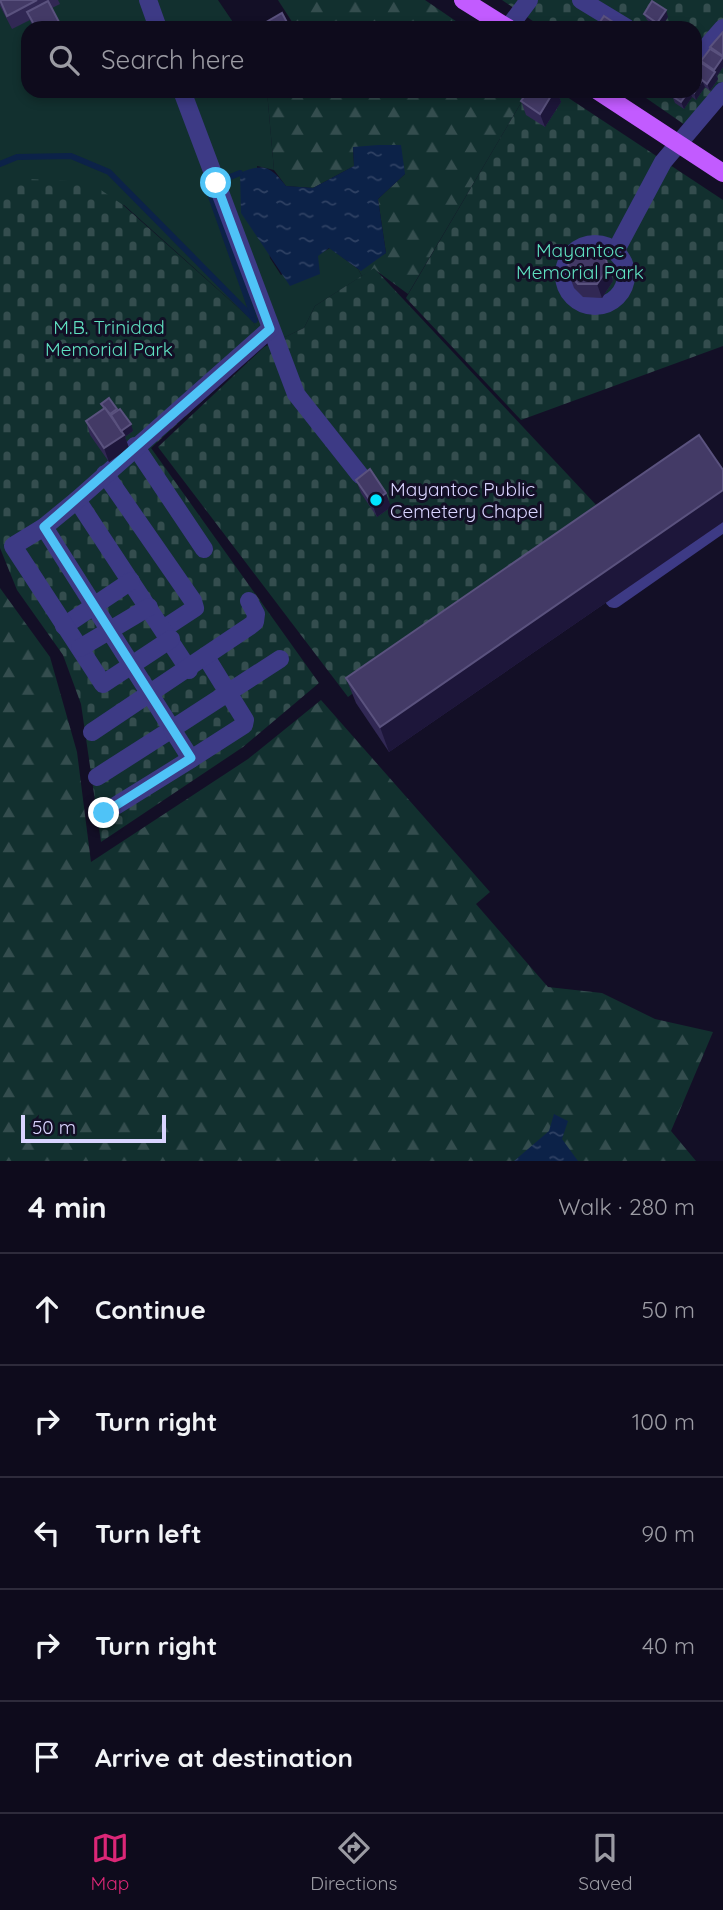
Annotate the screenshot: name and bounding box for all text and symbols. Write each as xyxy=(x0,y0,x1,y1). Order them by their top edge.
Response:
search box xyxy=(21,21,702,98)
icon: search xyxy=(45,41,83,79)
text: Search here xyxy=(101,43,245,76)
route start xyxy=(200,167,231,198)
park label: Mayantoc Memorial Park xyxy=(516,238,644,284)
park label: M.B. Trinidad Memorial Park xyxy=(45,315,173,361)
place label: Mayantoc Public Cemetery Chapel xyxy=(390,477,543,523)
marker: Mayantoc Public Cemetery Chapel xyxy=(368,492,384,508)
route end xyxy=(88,797,119,828)
scale bar xyxy=(21,1112,166,1144)
text: 50 m xyxy=(32,1115,76,1139)
text: 4 min xyxy=(28,1188,107,1226)
text: Walk · 280 m xyxy=(558,1192,695,1221)
icon: ahead xyxy=(28,1290,66,1328)
text: Continue xyxy=(95,1293,206,1326)
text: 50 m xyxy=(642,1295,695,1324)
icon: right xyxy=(28,1402,66,1440)
text: Turn right xyxy=(95,1405,217,1438)
text: 100 m xyxy=(632,1407,695,1436)
icon: left xyxy=(28,1514,66,1552)
text: Turn left xyxy=(95,1517,202,1550)
text: 90 m xyxy=(641,1519,695,1548)
icon: right xyxy=(28,1626,66,1664)
text: Turn right xyxy=(95,1629,217,1662)
text: 40 m xyxy=(642,1631,695,1660)
icon: arrive xyxy=(28,1738,66,1776)
text: Arrive at destination xyxy=(95,1741,353,1774)
tab: Map xyxy=(91,1829,129,1895)
tab: Directions xyxy=(310,1829,397,1895)
tab: Saved xyxy=(578,1829,633,1895)

